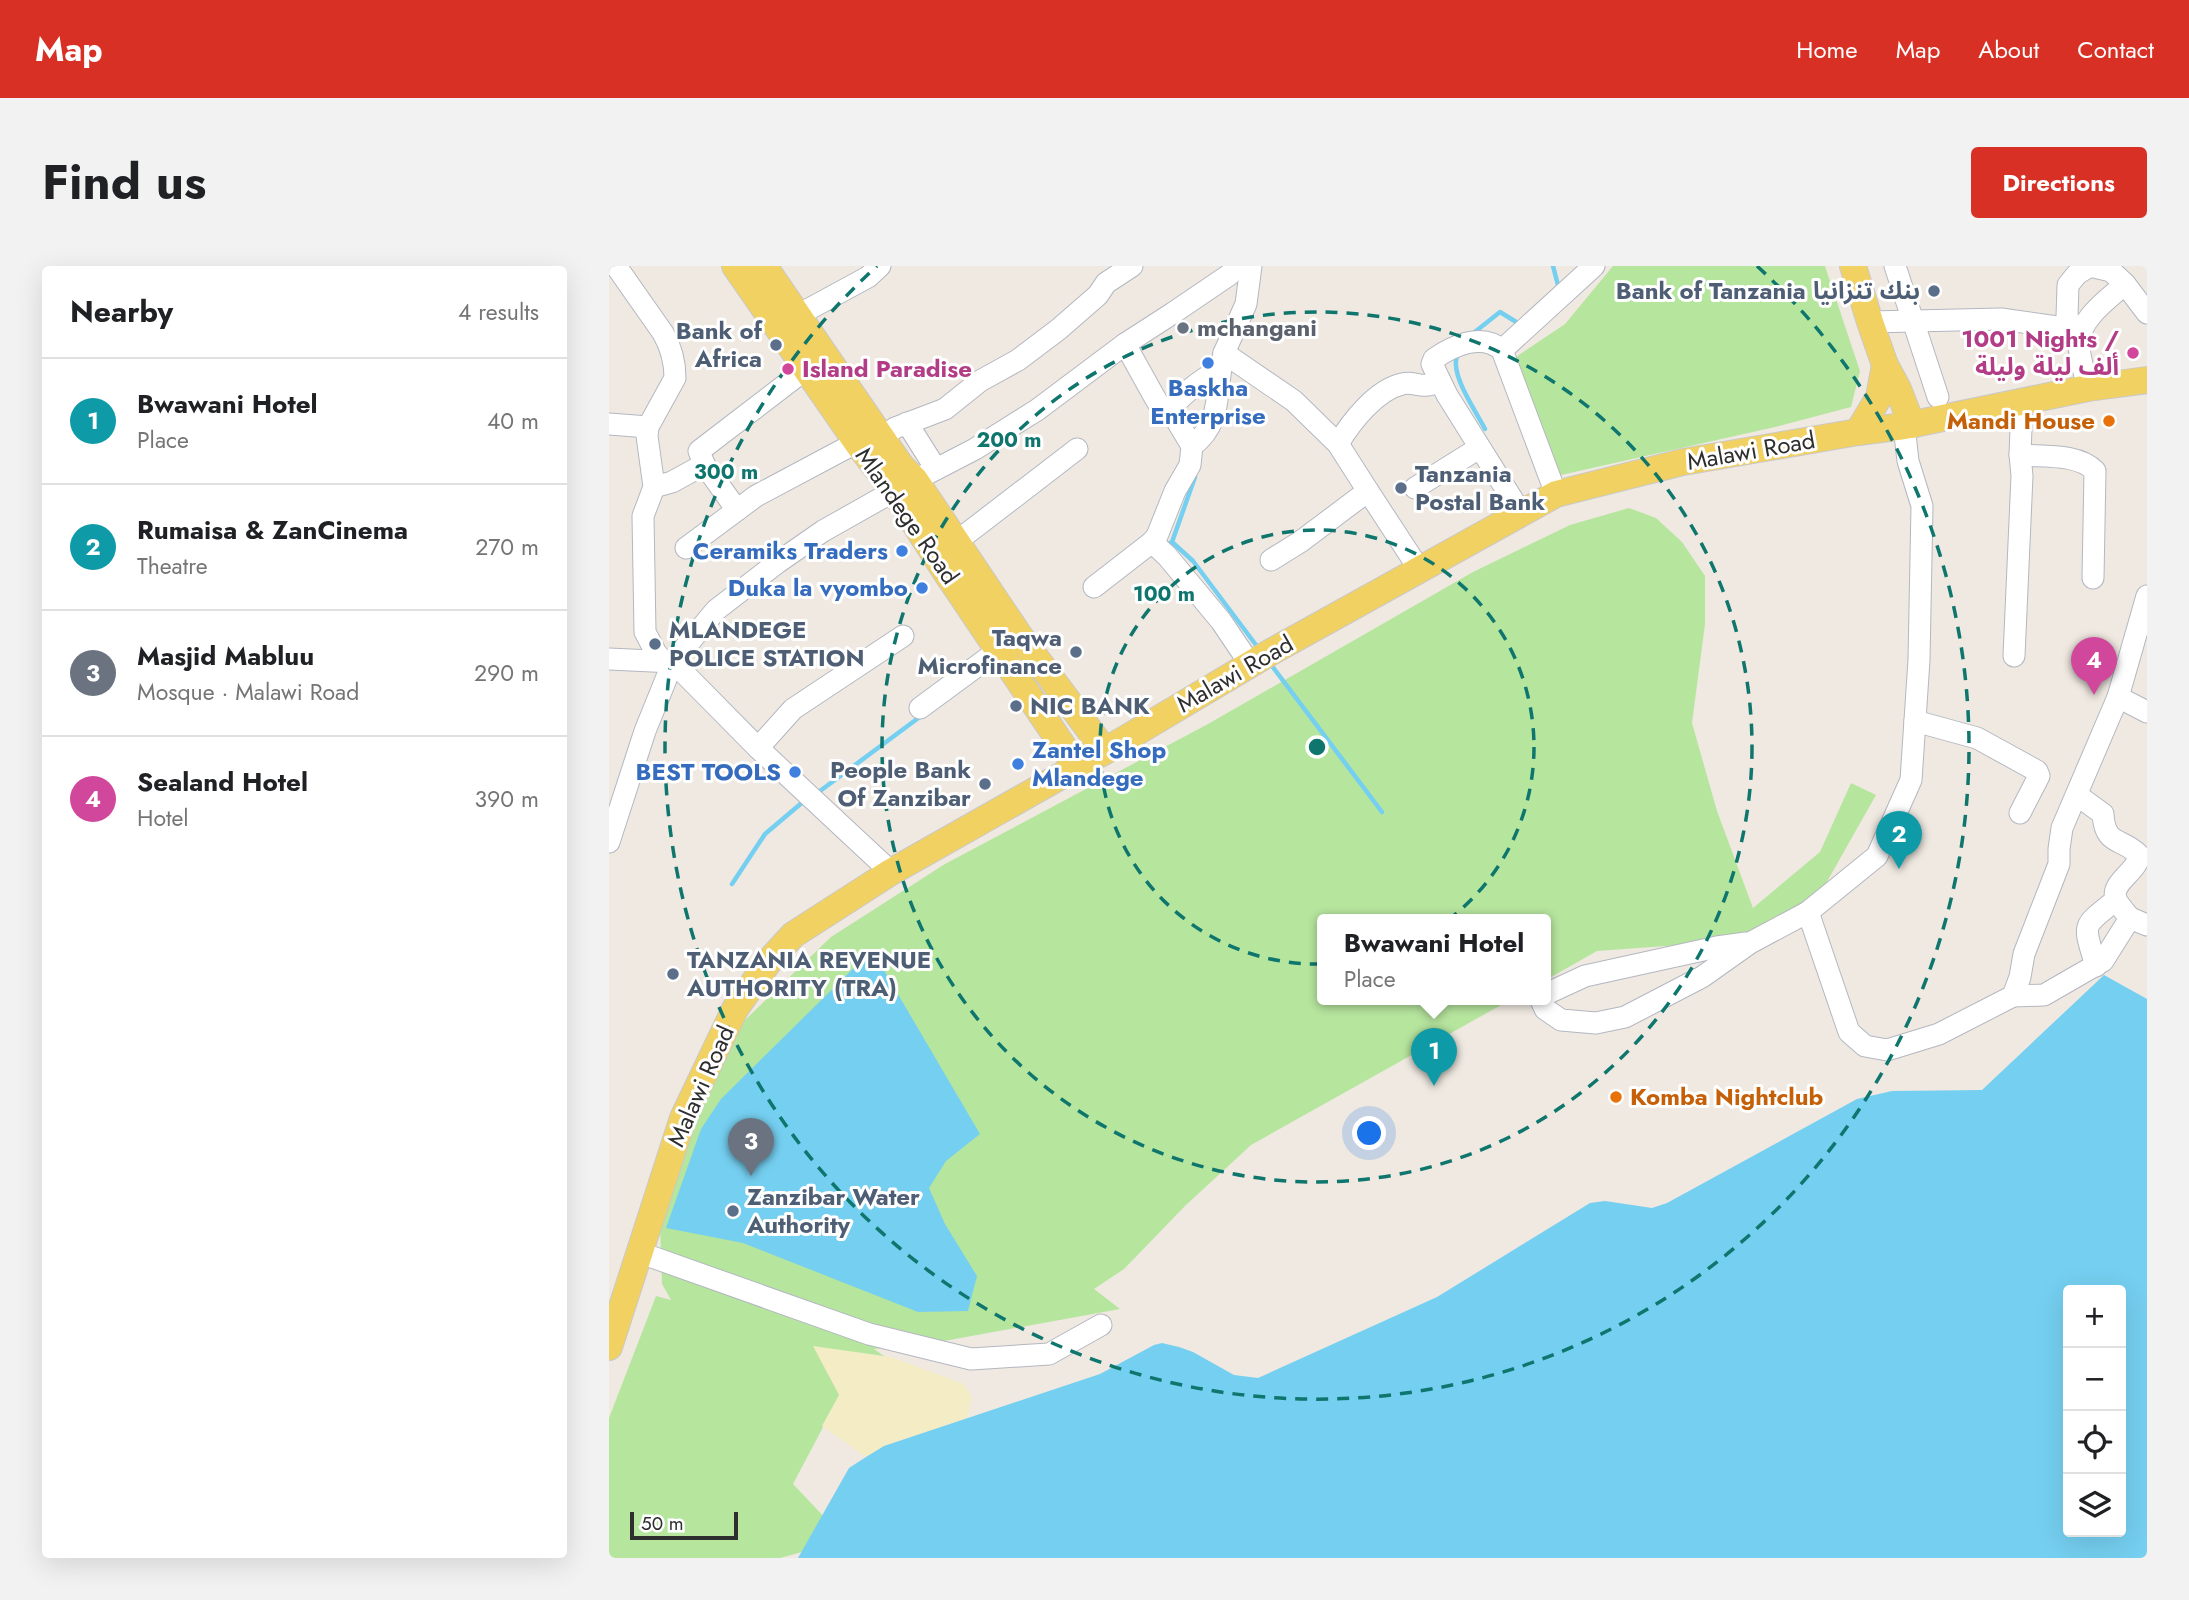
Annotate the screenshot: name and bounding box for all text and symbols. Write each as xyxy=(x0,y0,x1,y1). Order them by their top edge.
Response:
text: Map xyxy=(35,26,103,73)
text: Home xyxy=(1796,32,1858,67)
text: Map xyxy=(1896,32,1940,67)
text: About xyxy=(1978,32,2039,67)
text: Contact xyxy=(2077,32,2154,67)
text: Find us xyxy=(42,147,206,217)
button: Directions xyxy=(1971,147,2147,218)
place label: Bank of Tanzania بنك تنزانيا xyxy=(1616,273,1920,308)
marker: Bank of Tanzania بنك تنزانيا xyxy=(1926,283,1942,299)
text: Nearby xyxy=(70,290,173,333)
text: 4 results xyxy=(458,295,539,329)
place label: mchangani xyxy=(1197,310,1317,345)
place label: Bank of Africa xyxy=(676,313,764,376)
marker: mchangani xyxy=(1175,320,1191,336)
place label: 1001 Nights / ألف ليلة وليلة xyxy=(1961,321,2119,384)
marker: Bank of Africa xyxy=(768,337,784,353)
marker: 1001 Nights / ألف ليلة وليلة xyxy=(2125,345,2141,361)
place label: Island Paradise xyxy=(802,351,972,386)
marker: Baskha Enterprise xyxy=(1200,355,1216,371)
marker: Island Paradise xyxy=(780,361,796,377)
place label: Baskha Enterprise xyxy=(1150,370,1266,433)
text: Bwawani Hotel xyxy=(137,385,318,423)
place label: Mandi House xyxy=(1947,403,2095,438)
text: 1 xyxy=(87,404,99,438)
text: 40 m xyxy=(487,404,539,438)
marker: Mandi House xyxy=(2101,413,2117,429)
street label: Malawi Road xyxy=(1684,422,1818,479)
text: Place xyxy=(137,423,189,457)
text: 200 m xyxy=(976,425,1042,455)
street label: Mlandege Road xyxy=(847,440,968,591)
place label: Tanzania Postal Bank xyxy=(1415,456,1545,519)
text: 300 m xyxy=(694,457,758,487)
marker: Tanzania Postal Bank xyxy=(1393,480,1409,496)
text: Rumaisa & ZanCinema xyxy=(137,511,408,549)
text: 2 xyxy=(85,530,101,564)
text: 270 m xyxy=(475,530,539,564)
place label: Ceramiks Traders xyxy=(693,533,888,568)
marker: Ceramiks Traders xyxy=(894,543,910,559)
text: Theatre xyxy=(137,549,208,583)
place label: Duka la vyombo xyxy=(728,570,908,605)
text: 100 m xyxy=(1133,579,1195,609)
marker: Duka la vyombo xyxy=(914,580,930,596)
place label: MLANDEGE POLICE STATION xyxy=(669,612,864,675)
place label: Taqwa Microfinance xyxy=(917,620,1062,683)
street label: Malawi Road xyxy=(1170,626,1300,721)
marker: MLANDEGE POLICE STATION xyxy=(647,636,663,652)
text: Masjid Mabluu xyxy=(137,637,314,675)
pin: 4 xyxy=(2071,637,2117,695)
marker: Taqwa Microfinance xyxy=(1068,644,1084,660)
text: 3 xyxy=(86,656,100,690)
text: 290 m xyxy=(474,656,539,690)
text: Mosque · Malawi Road xyxy=(137,675,359,709)
place label: NIC BANK xyxy=(1030,688,1150,723)
marker: NIC BANK xyxy=(1008,698,1024,714)
place label: Zantel Shop Mlandege xyxy=(1032,732,1166,795)
centre of rings xyxy=(1305,735,1329,759)
place label: People Bank Of Zanzibar xyxy=(830,752,971,815)
place label: BEST TOOLS xyxy=(636,754,781,789)
marker: Zantel Shop Mlandege xyxy=(1010,756,1026,772)
text: Sealand Hotel xyxy=(137,763,308,801)
marker: BEST TOOLS xyxy=(787,764,803,780)
marker: People Bank Of Zanzibar xyxy=(977,776,993,792)
text: 4 xyxy=(85,782,101,816)
text: 390 m xyxy=(475,782,539,816)
text: Hotel xyxy=(137,801,189,835)
pin: 2 xyxy=(1876,811,1922,869)
popup xyxy=(1317,914,1551,1005)
text: Bwawani Hotel xyxy=(1344,924,1524,962)
place label: TANZANIA REVENUE AUTHORITY (TRA) xyxy=(686,942,931,1005)
text: Place xyxy=(1344,962,1395,996)
marker: TANZANIA REVENUE AUTHORITY (TRA) xyxy=(665,966,681,982)
street label: Malawi Road xyxy=(658,1020,743,1152)
pin: 1 xyxy=(1411,1028,1457,1086)
place label: Komba Nightclub xyxy=(1630,1079,1824,1114)
marker: Komba Nightclub xyxy=(1608,1089,1624,1105)
your location xyxy=(1352,1116,1386,1150)
pin: 3 xyxy=(728,1118,774,1176)
place label: Zanzibar Water Authority xyxy=(746,1179,920,1242)
marker: Zanzibar Water Authority xyxy=(725,1203,741,1219)
map controls xyxy=(2063,1285,2126,1537)
button: + xyxy=(2063,1285,2126,1348)
button: − xyxy=(2063,1348,2126,1411)
button: locate xyxy=(2063,1411,2126,1474)
button: layers xyxy=(2063,1474,2126,1537)
scale bar xyxy=(630,1509,739,1541)
text: 50 m xyxy=(641,1510,684,1537)

